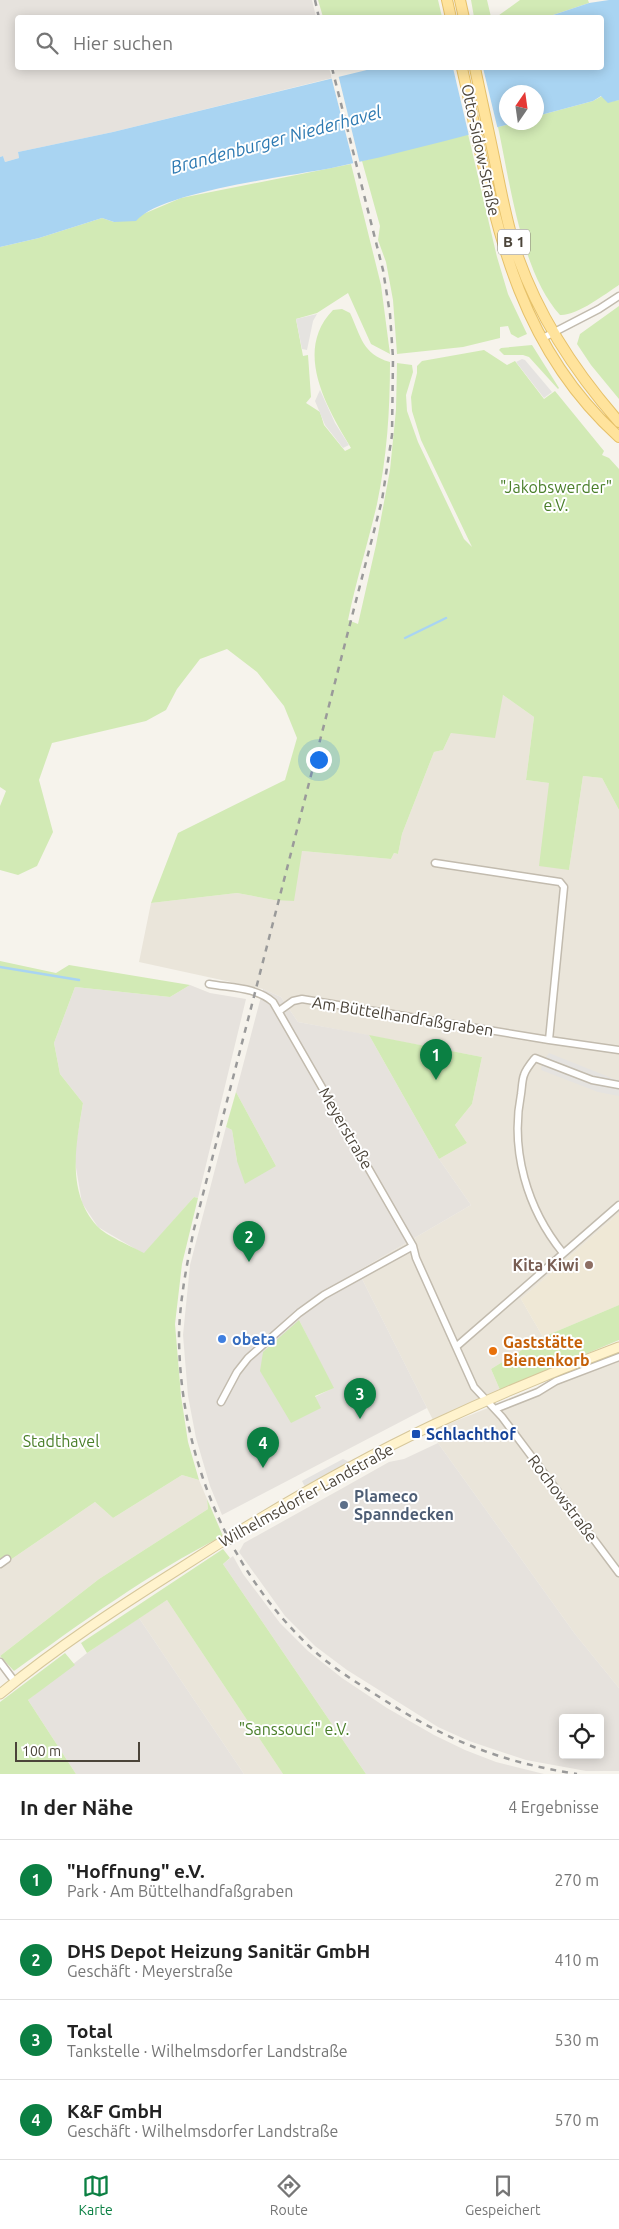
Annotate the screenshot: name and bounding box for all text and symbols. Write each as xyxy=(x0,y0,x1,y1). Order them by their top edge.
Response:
search box xyxy=(15,15,604,70)
icon: search xyxy=(33,29,61,57)
text: Hier suchen xyxy=(73,32,173,54)
street label: Otto-Sidow-Straße xyxy=(458,82,504,218)
north arrow xyxy=(499,85,544,130)
water label: Brandenburger Niederhavel xyxy=(168,101,383,177)
road number: B 1 xyxy=(498,230,530,254)
park label: "Jakobswerder" e.V. xyxy=(500,478,612,514)
your location xyxy=(306,747,332,773)
street label: Am Büttelhandfaßgraben xyxy=(311,993,495,1039)
pin: 1 xyxy=(420,1039,452,1080)
street label: Meyerstraße xyxy=(315,1084,377,1172)
pin: 2 xyxy=(233,1221,265,1262)
place label: Kita Kiwi xyxy=(512,1256,579,1274)
marker: Kita Kiwi xyxy=(583,1259,595,1271)
place label: obeta xyxy=(232,1330,276,1348)
marker: obeta xyxy=(216,1333,228,1345)
place label: Gaststätte Bienenkorb xyxy=(503,1333,589,1369)
marker: Gaststätte Bienenkorb xyxy=(487,1345,499,1357)
pin: 3 xyxy=(344,1378,376,1419)
place label: Schlachthof xyxy=(426,1425,516,1443)
pin: 4 xyxy=(247,1427,279,1468)
marker: Schlachthof xyxy=(410,1428,422,1440)
park label: Stadthavel xyxy=(23,1432,99,1450)
street label: Wilhelmsdorfer Landstraße xyxy=(216,1440,396,1550)
street label: Rochowstraße xyxy=(525,1451,601,1545)
place label: Plameco Spanndecken xyxy=(354,1487,454,1523)
marker: Plameco Spanndecken xyxy=(338,1499,350,1511)
map controls xyxy=(559,1714,604,1759)
button: locate xyxy=(559,1714,604,1759)
park label: "Sanssouci" e.V. xyxy=(239,1720,349,1738)
scale bar xyxy=(15,1739,140,1762)
text: 100 m xyxy=(22,1743,61,1759)
text: In der Nähe xyxy=(20,1795,133,1819)
text: 4 Ergebnisse xyxy=(508,1798,599,1816)
text: "Hoffnung" e.V. xyxy=(67,1860,205,1882)
text: 1 xyxy=(31,1871,41,1889)
text: 270 m xyxy=(554,1871,599,1889)
text: Park · Am Büttelhandfaßgraben xyxy=(67,1882,293,1900)
text: DHS Depot Heizung Sanitär GmbH xyxy=(67,1940,370,1962)
text: 2 xyxy=(31,1951,41,1969)
text: 410 m xyxy=(554,1951,599,1969)
text: Geschäft · Meyerstraße xyxy=(67,1962,233,1980)
text: Total xyxy=(67,2020,113,2042)
text: 3 xyxy=(31,2031,41,2049)
text: 530 m xyxy=(554,2031,599,2049)
text: Tankstelle · Wilhelmsdorfer Landstraße xyxy=(67,2042,348,2060)
text: K&F GmbH xyxy=(67,2100,163,2122)
text: 4 xyxy=(31,2111,41,2129)
text: 570 m xyxy=(554,2111,599,2129)
text: Geschäft · Wilhelmsdorfer Landstraße xyxy=(67,2122,338,2140)
tab: Karte xyxy=(79,2172,113,2218)
tab: Route xyxy=(270,2172,308,2218)
tab: Gespeichert xyxy=(465,2172,540,2218)

